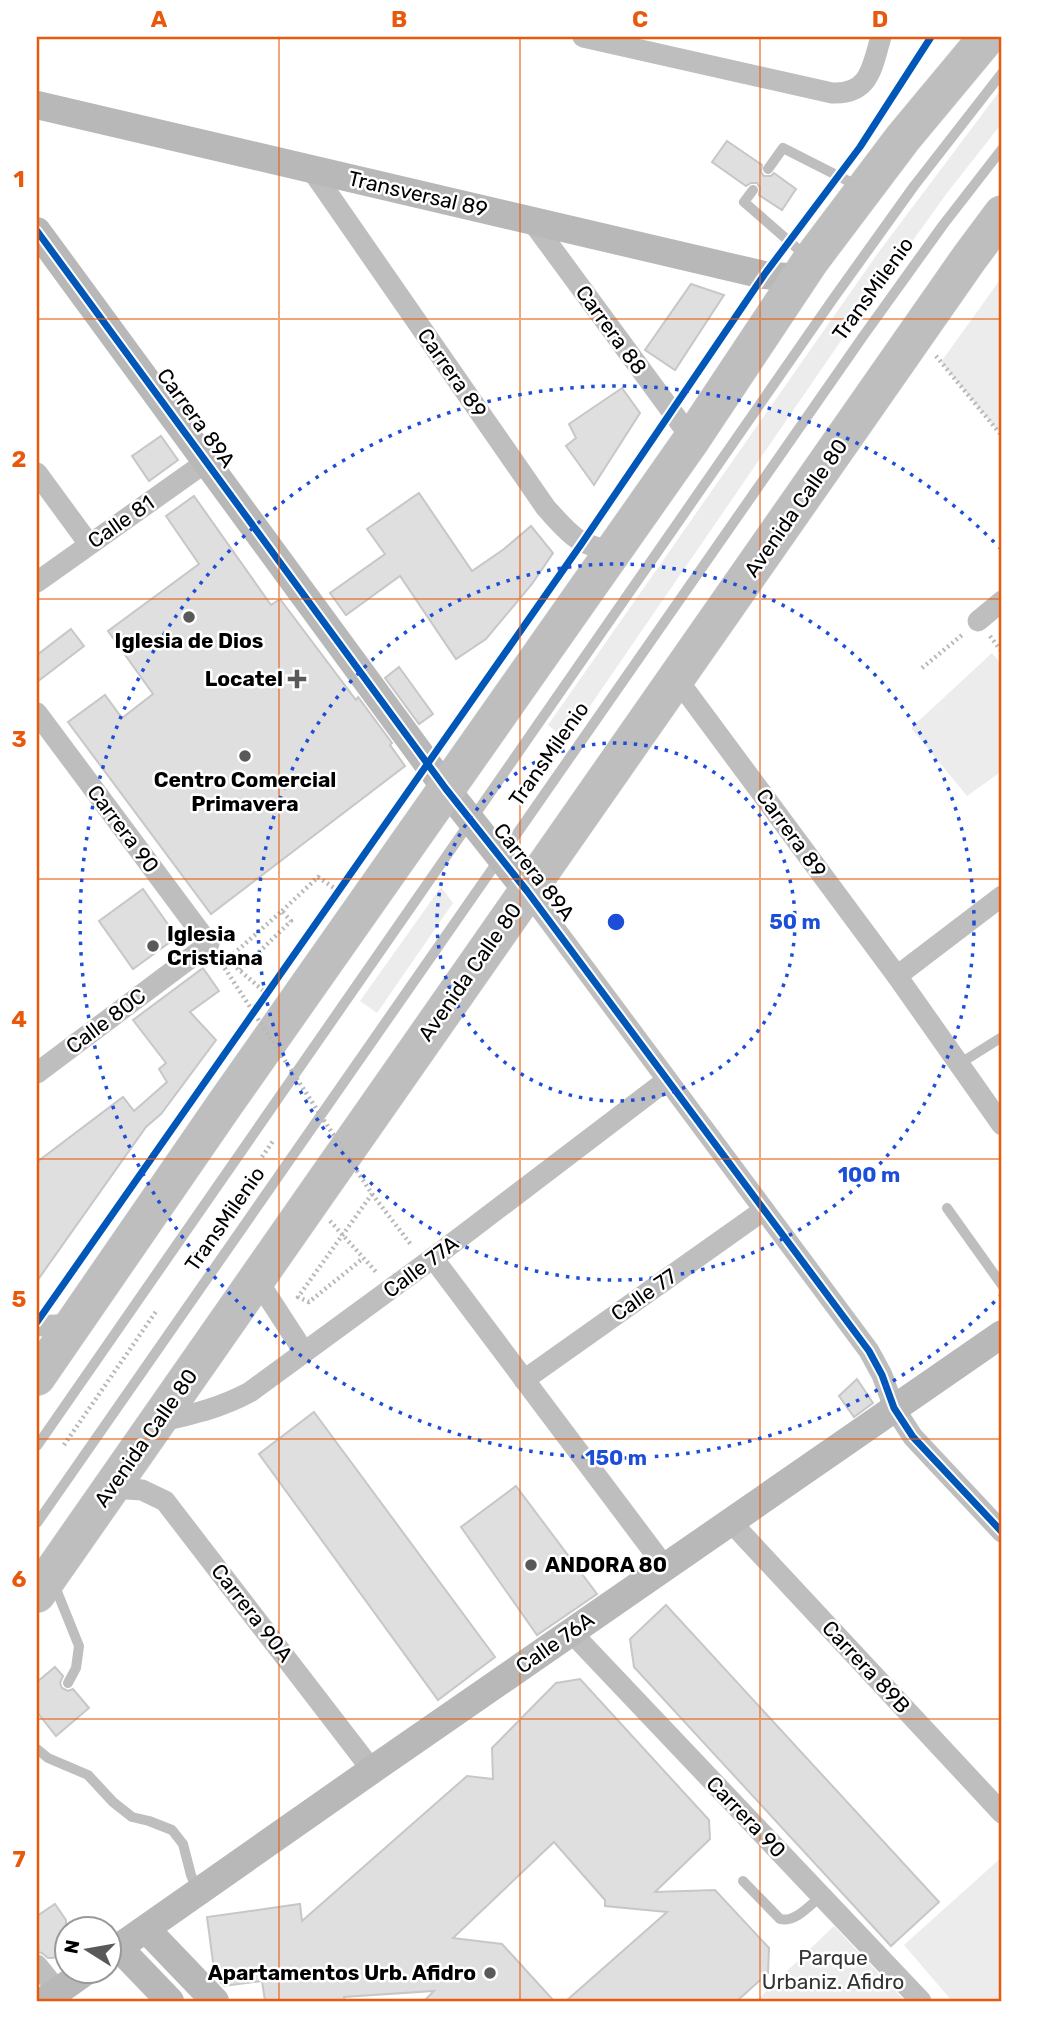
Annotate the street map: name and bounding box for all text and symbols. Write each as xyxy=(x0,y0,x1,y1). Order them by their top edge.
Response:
text: A xyxy=(151,5,168,33)
text: B xyxy=(391,5,407,33)
text: C xyxy=(632,5,648,33)
text: D xyxy=(872,5,888,33)
text: 1 xyxy=(13,165,25,193)
street label: Transversal 89 xyxy=(346,165,490,222)
street label: TransMilenio xyxy=(827,232,918,345)
street label: Carrera 88 xyxy=(571,280,652,379)
street label: Carrera 89 xyxy=(413,323,492,422)
street label: Carrera 89A xyxy=(152,363,241,472)
street label: Avenida Calle 80 xyxy=(739,434,853,582)
text: 2 xyxy=(12,445,26,473)
street label: Calle 81 xyxy=(83,490,159,553)
marker: Iglesia de Dios xyxy=(181,609,197,625)
place label: Iglesia de Dios xyxy=(115,628,263,653)
place label: Locatel xyxy=(205,666,283,691)
marker: Locatel xyxy=(289,671,305,687)
street label: TransMilenio xyxy=(503,697,594,811)
text: 3 xyxy=(11,725,27,753)
marker: Centro Comercial Primavera xyxy=(237,748,253,764)
place label: Centro Comercial Primavera xyxy=(154,767,336,816)
street label: Carrera 90 xyxy=(82,780,165,878)
street label: Carrera 89 xyxy=(751,784,832,882)
street label: Carrera 89A xyxy=(489,818,580,925)
street label: Avenida Calle 80 xyxy=(413,898,527,1046)
text: 50 m xyxy=(769,909,821,934)
centre of rings xyxy=(604,910,628,934)
place label: Iglesia Cristiana xyxy=(167,921,263,970)
marker: Iglesia Cristiana xyxy=(145,938,161,954)
street label: Calle 80C xyxy=(61,983,151,1059)
text: 4 xyxy=(11,1005,27,1033)
street label: TransMilenio xyxy=(179,1162,270,1276)
text: 100 m xyxy=(838,1162,900,1187)
street label: Calle 77A xyxy=(378,1230,463,1303)
street label: Calle 77 xyxy=(606,1263,681,1326)
text: 5 xyxy=(12,1285,27,1313)
street label: Avenida Calle 80 xyxy=(89,1364,203,1512)
text: 150 m xyxy=(585,1445,647,1470)
place label: ANDORA 80 xyxy=(545,1552,667,1577)
marker: ANDORA 80 xyxy=(523,1557,539,1573)
street label: Carrera 90A xyxy=(206,1559,298,1667)
text: 6 xyxy=(12,1565,27,1593)
street label: Calle 76A xyxy=(511,1607,599,1679)
street label: Carrera 89B xyxy=(817,1615,916,1718)
street label: Carrera 90 xyxy=(701,1771,791,1863)
text: 7 xyxy=(12,1845,26,1873)
north arrow xyxy=(52,1916,122,1986)
text: N xyxy=(59,1938,84,1956)
park label: Parque Urbaniz. Afidro xyxy=(762,1945,904,1994)
place label: Apartamentos Urb. Afidro xyxy=(208,1960,476,1985)
marker: Apartamentos Urb. Afidro xyxy=(482,1965,498,1981)

